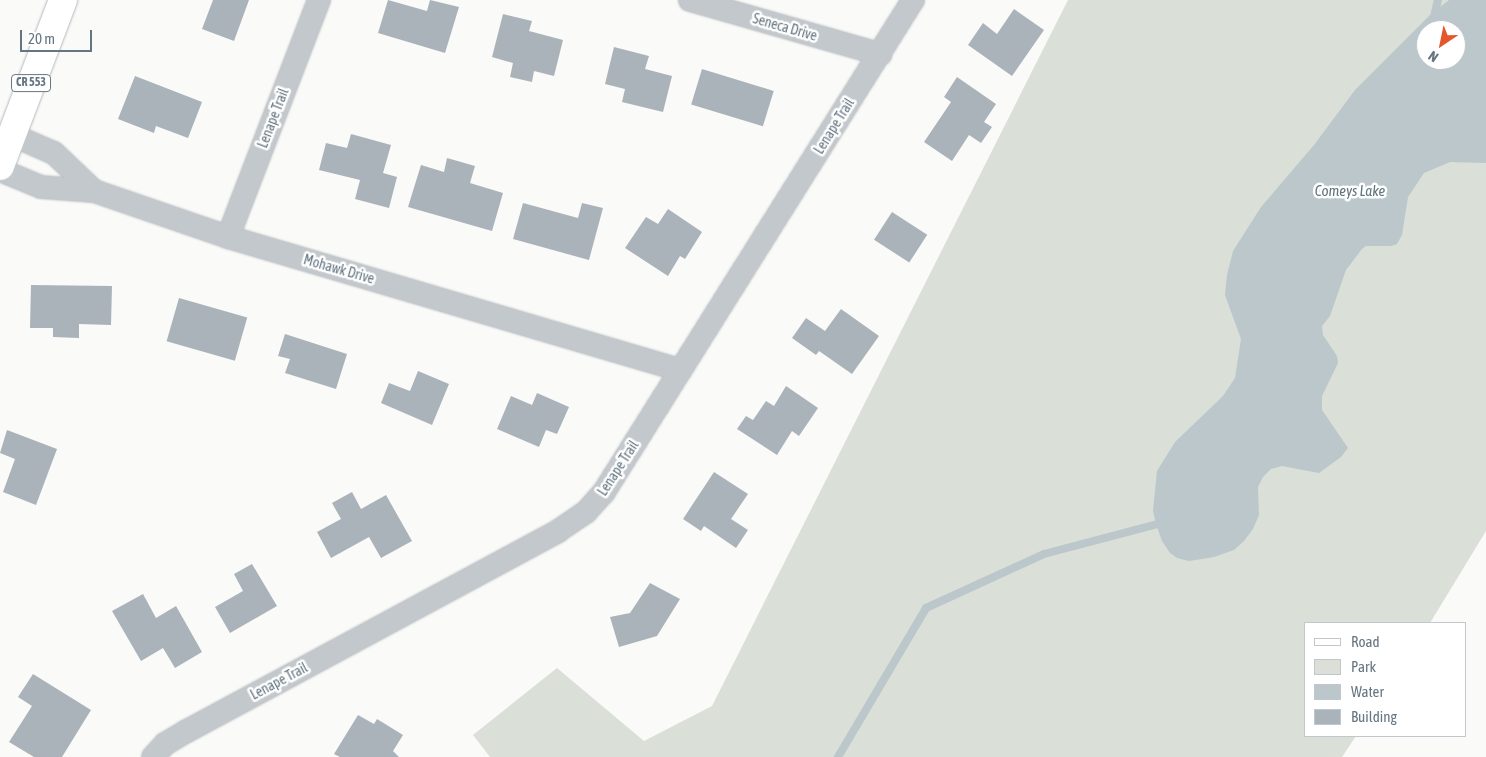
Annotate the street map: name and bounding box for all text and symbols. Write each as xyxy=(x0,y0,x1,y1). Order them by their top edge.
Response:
street label: Seneca Drive xyxy=(751,10,819,44)
scale bar xyxy=(22,20,95,52)
north arrow xyxy=(1416,20,1466,70)
text: 20 m xyxy=(28,30,55,47)
text: N xyxy=(1425,48,1441,66)
road number: CR 553 xyxy=(11,74,51,92)
street label: Lenape Trail xyxy=(254,86,292,150)
street label: Lenape Trail xyxy=(810,95,858,157)
water label: Comeys Lake xyxy=(1315,182,1385,200)
street label: Mohawk Drive xyxy=(302,251,376,287)
street label: Lenape Trail xyxy=(594,437,642,499)
legend xyxy=(1304,622,1466,737)
text: Road xyxy=(1351,633,1380,650)
text: Park xyxy=(1351,658,1376,675)
street label: Lenape Trail xyxy=(247,659,311,703)
text: Water xyxy=(1351,683,1384,700)
text: Building xyxy=(1351,708,1397,725)

